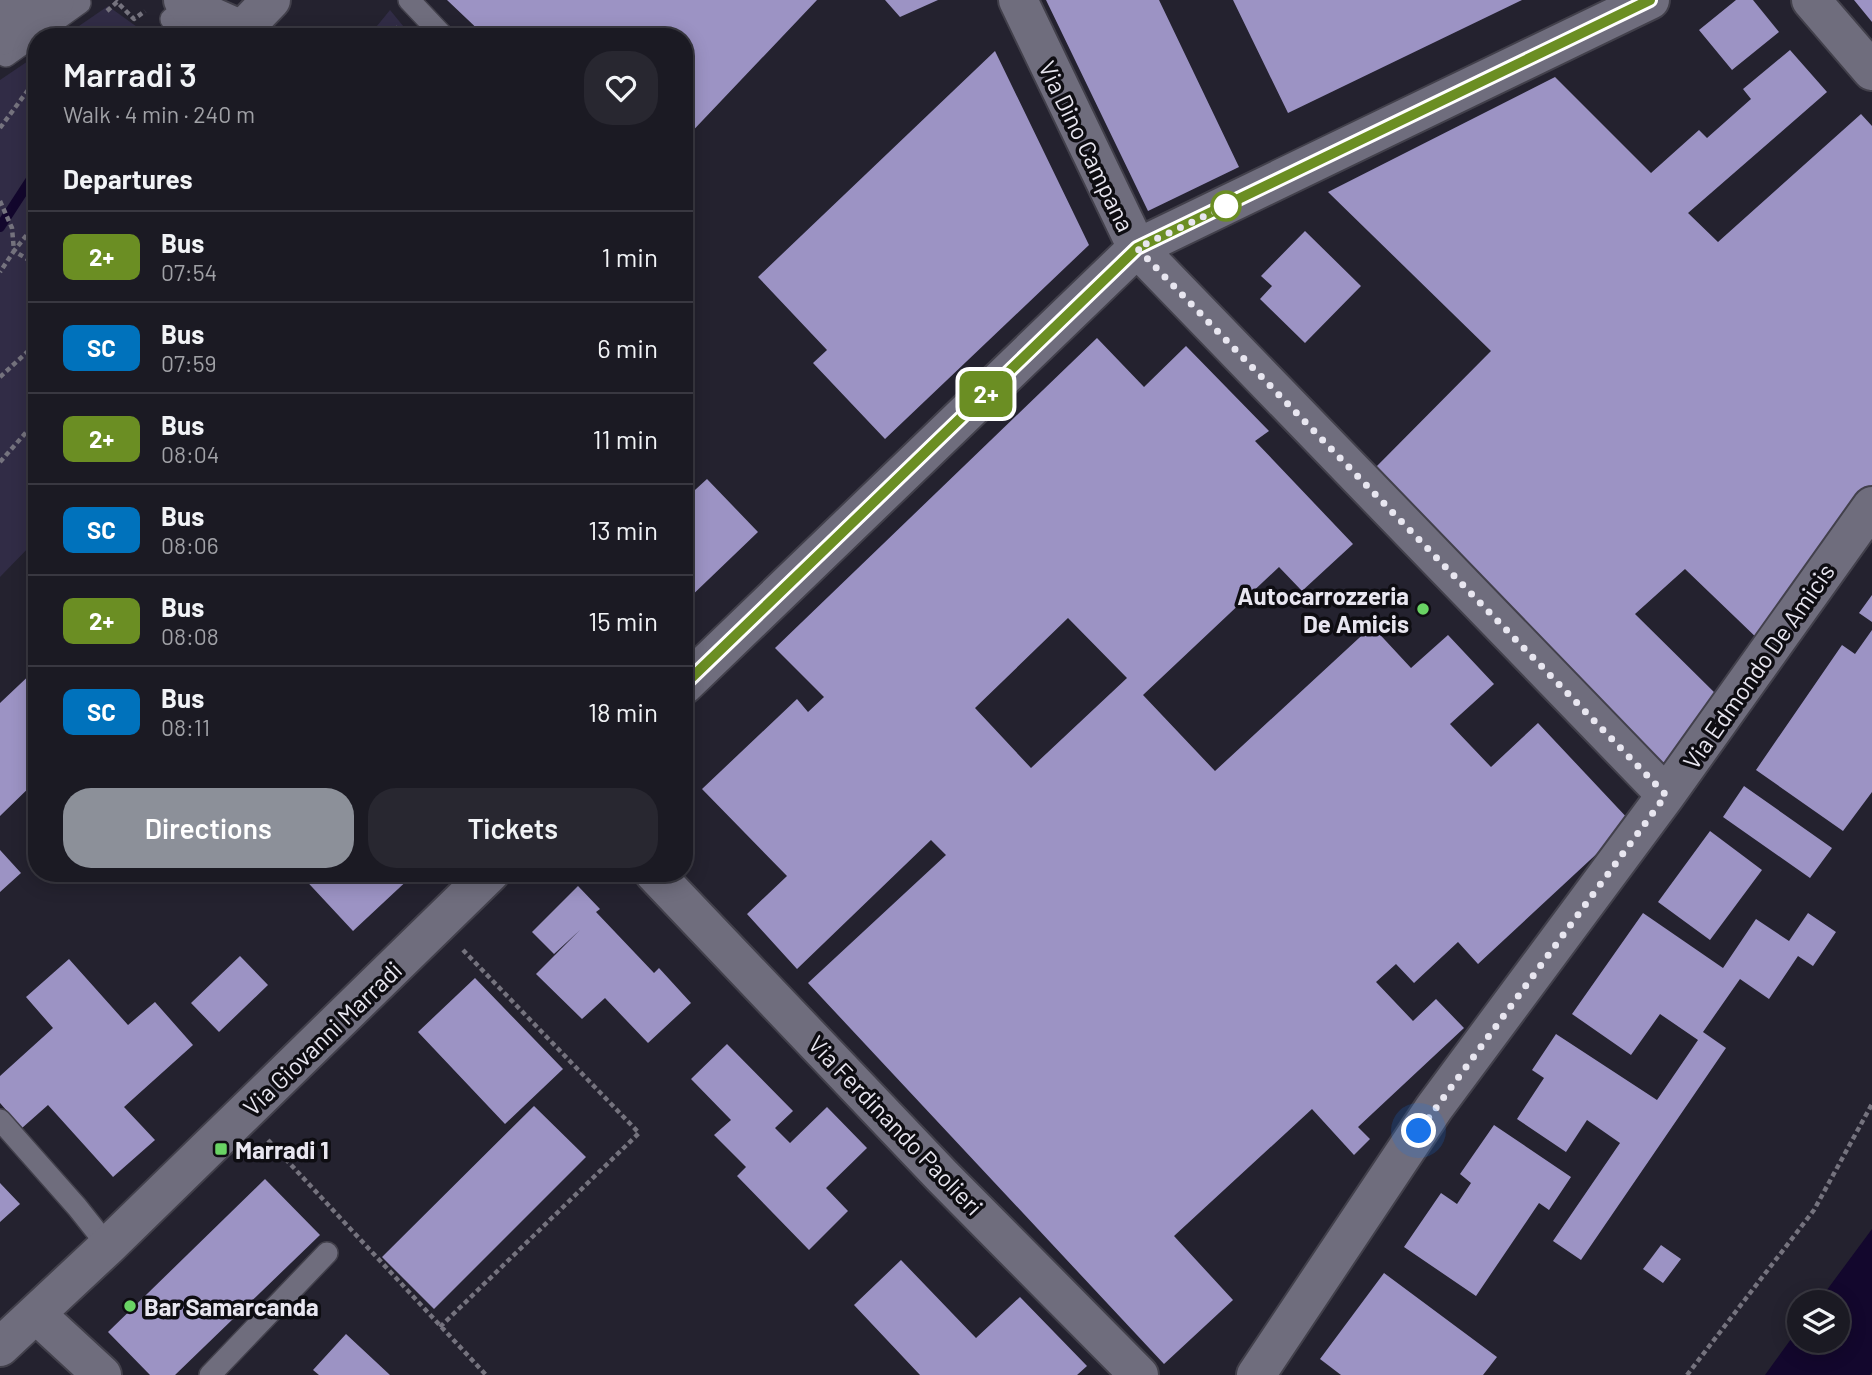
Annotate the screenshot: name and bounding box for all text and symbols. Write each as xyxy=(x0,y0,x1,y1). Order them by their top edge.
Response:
button: heart xyxy=(584,51,658,125)
text: Marradi 3 xyxy=(63,54,197,94)
street label: Via Dino Campana xyxy=(1033,56,1141,236)
text: Walk · 4 min · 240 m xyxy=(63,100,255,128)
text: Departures xyxy=(63,163,193,194)
unlabelled marker xyxy=(1211,191,1241,221)
text: Bus xyxy=(161,227,204,258)
text: 1 min xyxy=(602,241,658,272)
text: 2+ xyxy=(89,242,114,271)
text: 07:54 xyxy=(161,258,217,286)
text: Bus xyxy=(161,318,204,349)
text: 6 min xyxy=(597,332,658,363)
text: SC xyxy=(87,333,116,362)
text: 07:59 xyxy=(161,349,216,377)
line badge: 2+ xyxy=(954,371,1018,417)
text: 2+ xyxy=(973,379,999,408)
text: Bus xyxy=(161,409,204,440)
text: 11 min xyxy=(592,423,658,454)
text: 2+ xyxy=(89,424,114,453)
text: 08:04 xyxy=(161,440,219,468)
text: Bus xyxy=(161,500,204,531)
text: 13 min xyxy=(588,514,658,545)
text: SC xyxy=(87,515,116,544)
text: 08:06 xyxy=(161,531,219,559)
street label: Via Edmondo De Amicis xyxy=(1676,558,1840,774)
place label: Autocarrozzeria De Amicis xyxy=(1237,581,1409,638)
text: Bus xyxy=(161,591,204,622)
marker: Autocarrozzeria De Amicis xyxy=(1415,601,1431,617)
text: 15 min xyxy=(588,605,658,636)
text: 2+ xyxy=(89,606,114,635)
text: 08:08 xyxy=(161,622,219,650)
text: Bus xyxy=(161,682,204,713)
text: 18 min xyxy=(588,696,658,727)
text: SC xyxy=(87,697,116,726)
text: 08:11 xyxy=(161,713,210,741)
button: Directions xyxy=(63,788,354,868)
button: Tickets xyxy=(368,788,658,868)
street label: Via Giovanni Marradi xyxy=(237,955,407,1121)
street label: Via Ferdinando Paolieri xyxy=(803,1029,989,1221)
your location xyxy=(1401,1113,1436,1148)
place label: Marradi 1 xyxy=(235,1135,329,1164)
marker: Marradi 1 xyxy=(213,1141,229,1157)
map controls xyxy=(1787,1290,1850,1353)
button: layers xyxy=(1787,1290,1850,1353)
place label: Bar Samarcanda xyxy=(144,1292,319,1321)
marker: Bar Samarcanda xyxy=(122,1298,138,1314)

